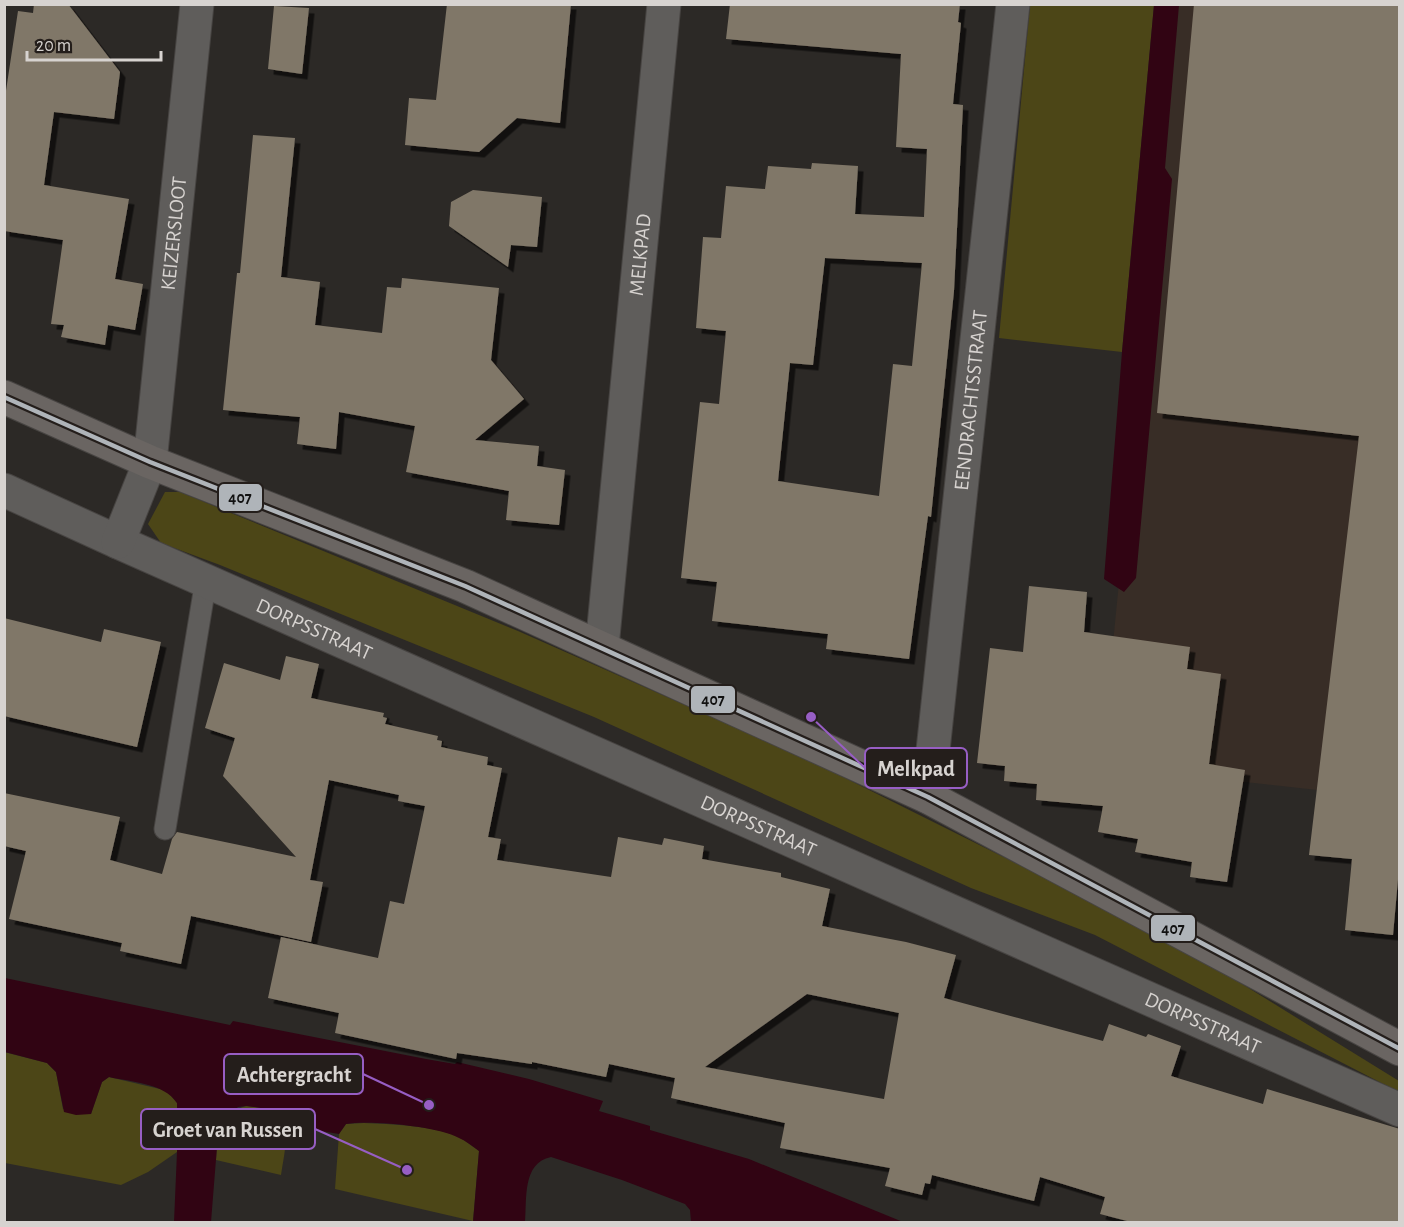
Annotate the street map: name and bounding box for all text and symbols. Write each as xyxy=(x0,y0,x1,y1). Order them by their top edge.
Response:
scale bar xyxy=(27,24,160,62)
text: 20 m xyxy=(36,37,71,55)
street label: KEIZERSLOOT xyxy=(158,176,190,291)
street label: MELKPAD xyxy=(626,213,655,297)
street label: EENDRACHTSSTRAAT xyxy=(951,309,991,492)
line badge: 407 xyxy=(218,483,263,512)
text: 407 xyxy=(228,490,252,506)
street label: DORPSSTRAAT xyxy=(253,595,375,664)
line badge: 407 xyxy=(690,685,736,714)
text: 407 xyxy=(701,692,725,708)
callout: Melkpad xyxy=(865,748,967,788)
text: Melkpad xyxy=(877,758,955,780)
street label: DORPSSTRAAT xyxy=(697,792,820,861)
line badge: 407 xyxy=(1150,914,1196,942)
text: 407 xyxy=(1161,921,1185,937)
street label: DORPSSTRAAT xyxy=(1142,988,1264,1058)
callout: Achtergracht xyxy=(224,1054,363,1094)
text: Achtergracht xyxy=(237,1064,352,1086)
callout: Groet van Russen xyxy=(141,1109,315,1149)
text: Groet van Russen xyxy=(153,1119,303,1141)

